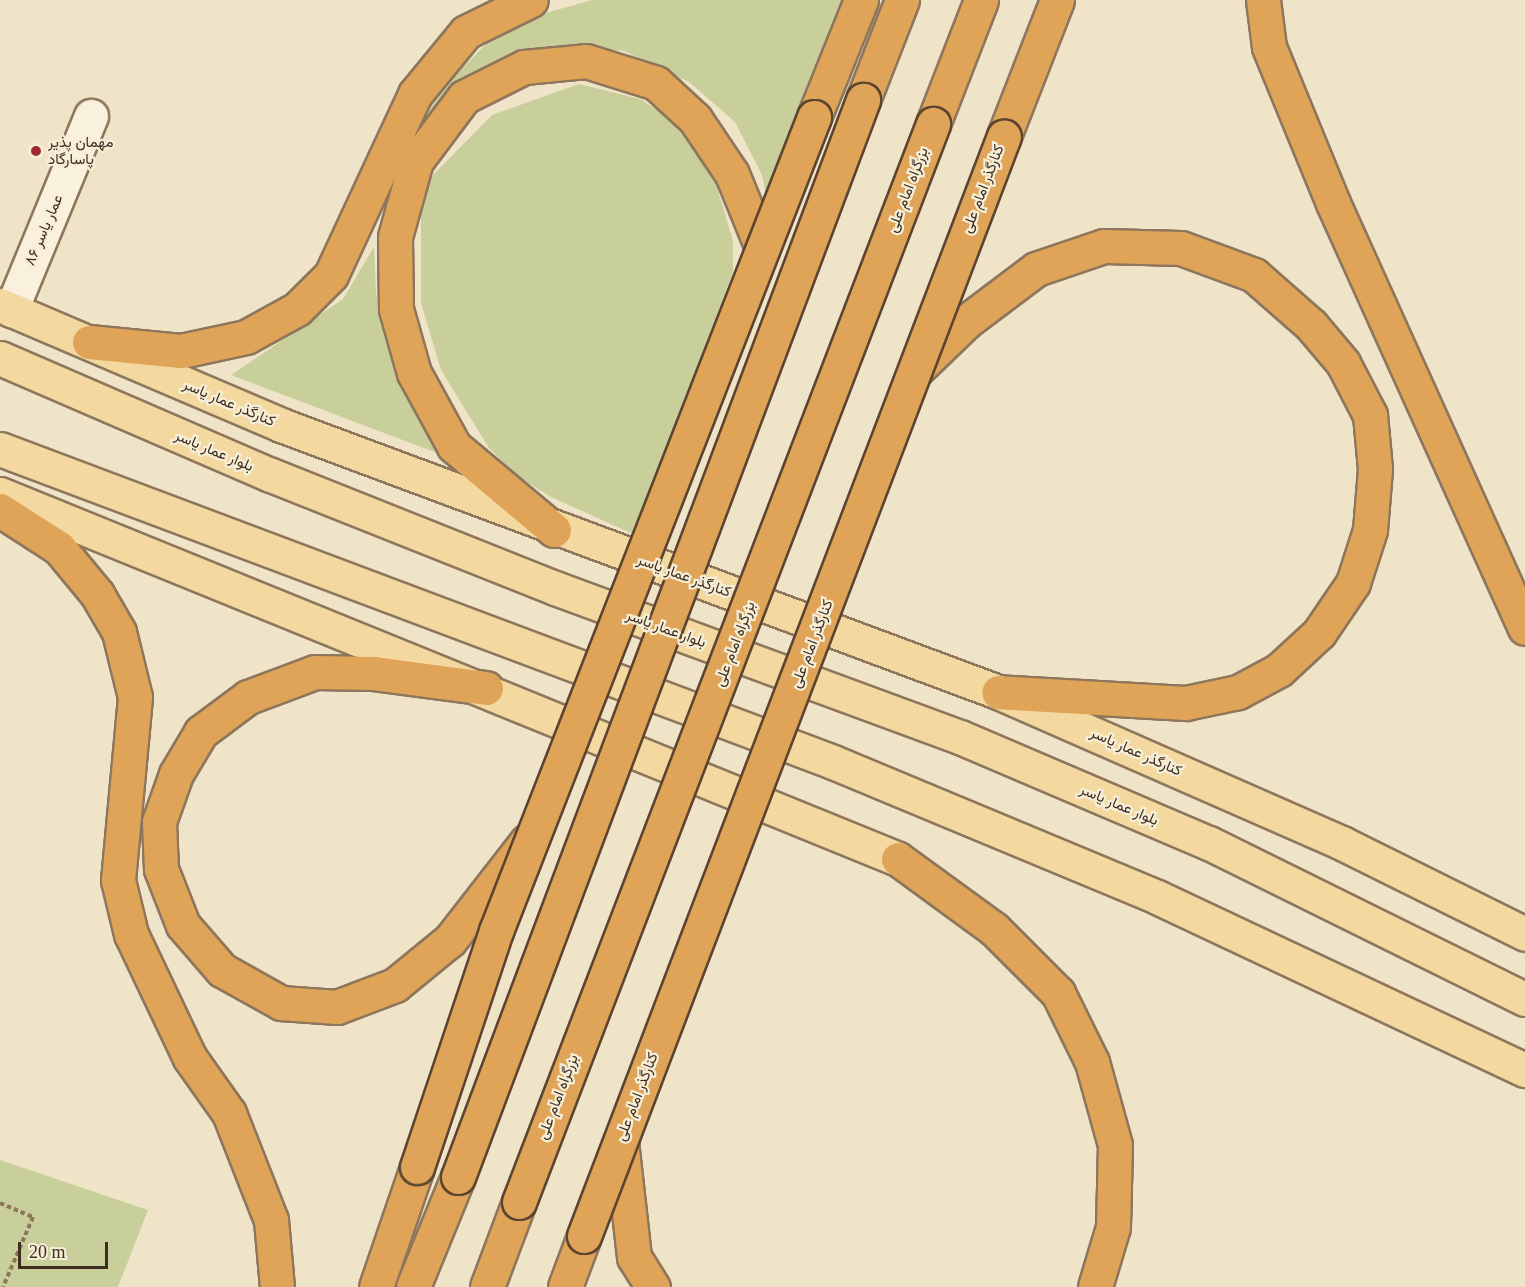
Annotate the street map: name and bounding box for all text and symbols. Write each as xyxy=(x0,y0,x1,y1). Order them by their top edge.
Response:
place label: مهمان پذیر پاسارگاد xyxy=(48,133,114,168)
street label: کنارگذر امام علی xyxy=(958,142,1008,236)
marker: مهمان پذیر پاسارگاد xyxy=(29,144,43,158)
street label: بزرگراه امام علی xyxy=(884,145,932,235)
street label: عمار یاسر ۸۶ xyxy=(21,192,67,268)
street label: کنارگذر عمار یاسر xyxy=(180,376,278,430)
street label: بلوار عمار یاسر xyxy=(172,426,256,476)
street label: کنارگذر عمار یاسر xyxy=(635,551,733,601)
street label: کنارگذر امام علی xyxy=(787,597,837,691)
street label: بزرگراه امام علی xyxy=(711,599,759,689)
street label: بلوار عمار یاسر xyxy=(624,606,708,652)
street label: کنارگذر عمار یاسر xyxy=(1087,724,1185,780)
street label: بلوار عمار یاسر xyxy=(1077,780,1161,830)
street label: کنارگذر امام علی xyxy=(612,1050,662,1144)
street label: بزرگراه امام علی xyxy=(534,1052,582,1142)
scale bar xyxy=(21,1230,111,1268)
text: 20 m xyxy=(29,1242,66,1262)

